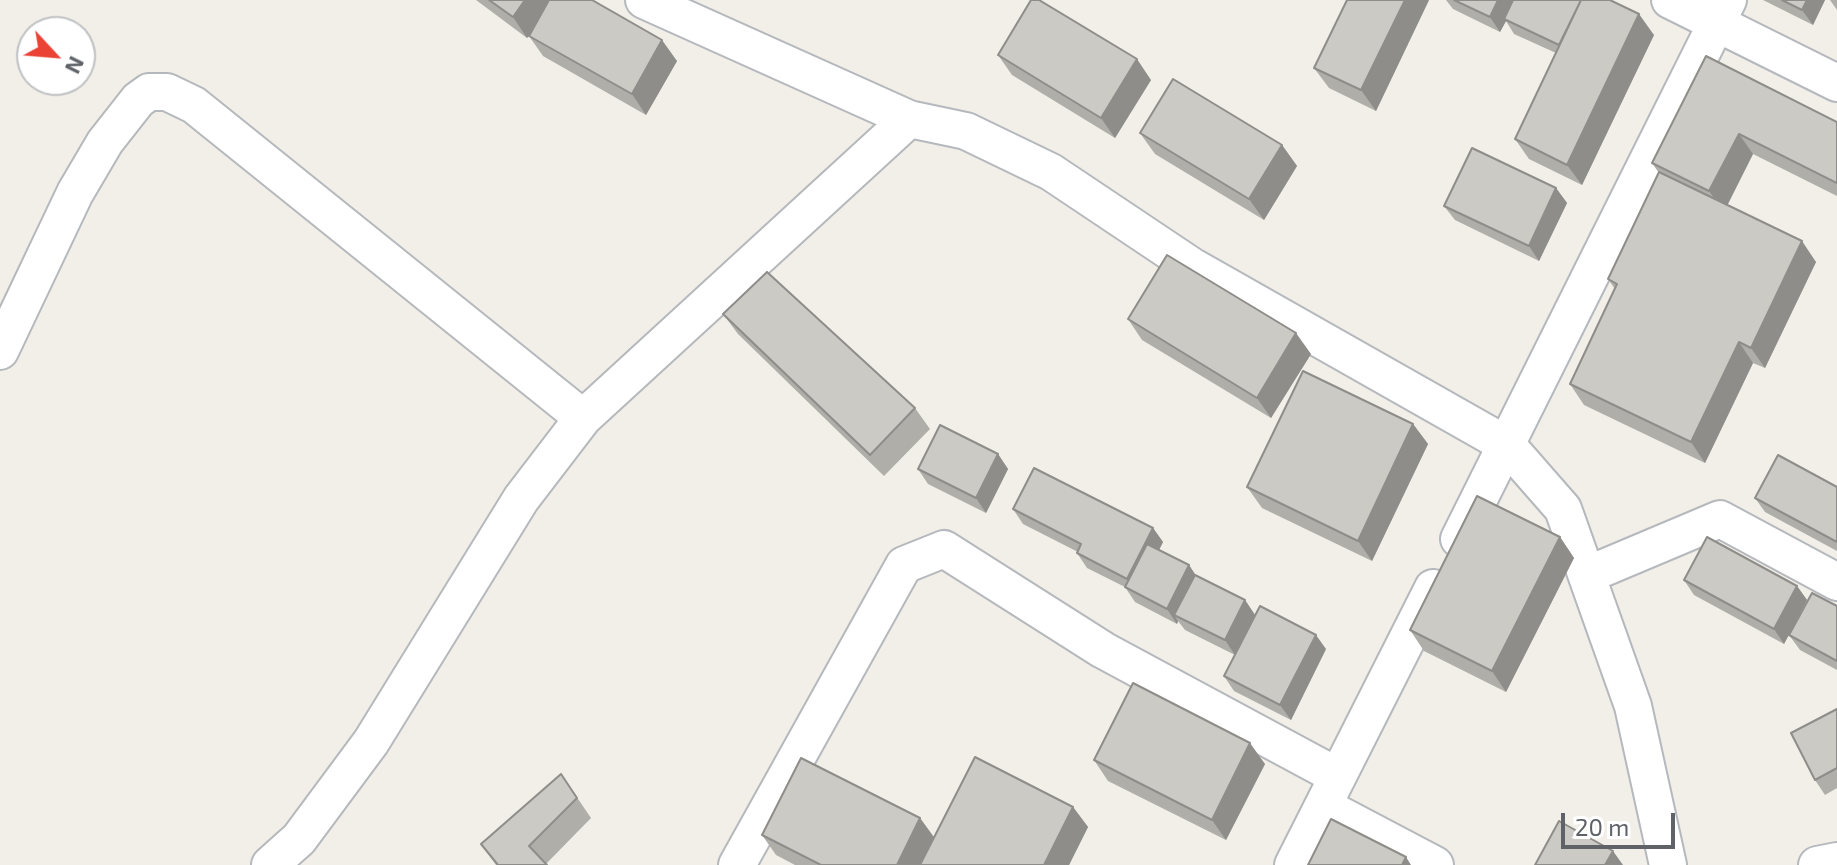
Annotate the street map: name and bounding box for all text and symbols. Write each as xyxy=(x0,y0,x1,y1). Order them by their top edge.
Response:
north arrow xyxy=(16,16,96,96)
text: N xyxy=(61,53,91,78)
scale bar xyxy=(1565,797,1679,847)
text: 20 m xyxy=(1575,812,1629,841)

